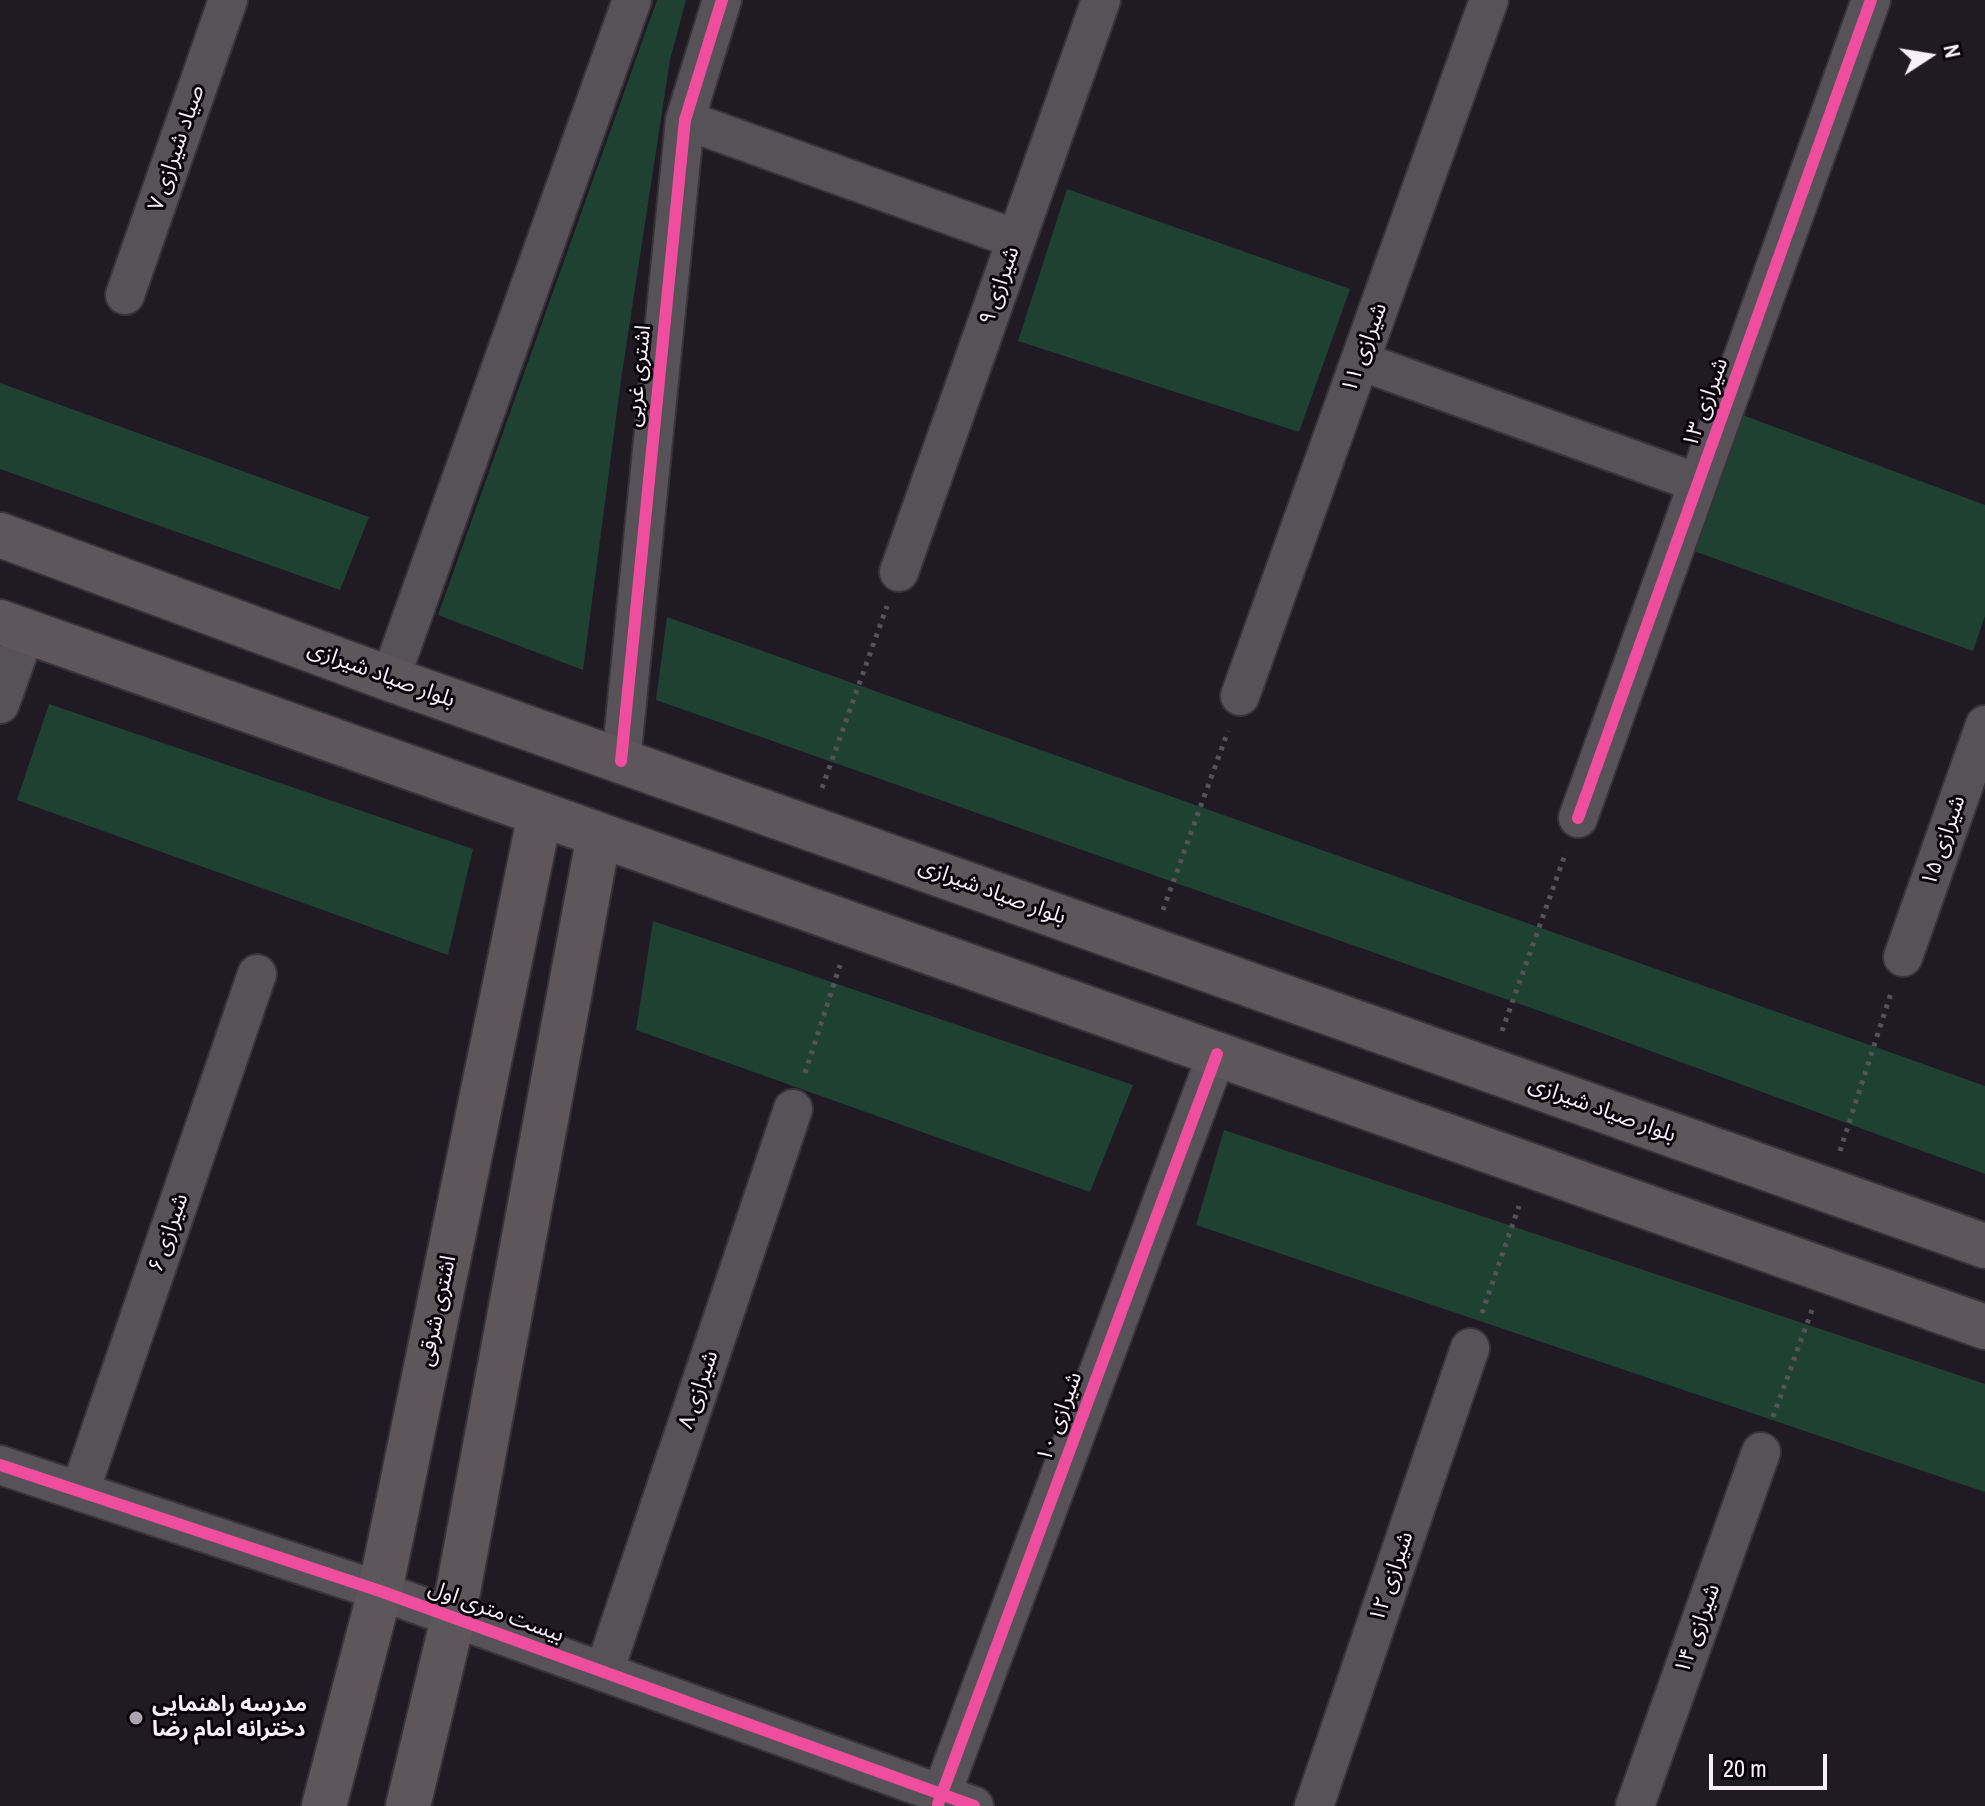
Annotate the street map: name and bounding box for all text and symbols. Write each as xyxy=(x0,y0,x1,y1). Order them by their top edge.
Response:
north arrow xyxy=(1889,16,1969,96)
text: N xyxy=(1936,42,1969,61)
street label: صیاد شیرازی ۷ xyxy=(143,82,211,214)
street label: شیرازی ۹ xyxy=(974,243,1026,329)
street label: شیرازی ۱۱ xyxy=(1337,299,1393,397)
street label: اشتری غربی xyxy=(621,324,657,428)
street label: شیرازی ۱۳ xyxy=(1678,354,1734,452)
street label: بلوار صیاد شیرازی xyxy=(304,636,458,714)
street label: شیرازی ۱۵ xyxy=(1916,792,1972,890)
street label: بلوار صیاد شیرازی xyxy=(915,853,1069,931)
street label: بلوار صیاد شیرازی xyxy=(1525,1071,1679,1149)
street label: شیرازی ۶ xyxy=(143,1190,195,1276)
street label: اشتری شرقی xyxy=(413,1253,463,1369)
street label: شیرازی ۸ xyxy=(673,1347,725,1433)
street label: شیرازی ۱۰ xyxy=(1032,1368,1088,1466)
street label: شیرازی ۱۲ xyxy=(1364,1528,1420,1626)
street label: بیست متری اول xyxy=(425,1575,567,1649)
street label: شیرازی ۱۴ xyxy=(1670,1580,1726,1678)
place label: مدرسه راهنمایی دخترانه امام رضا xyxy=(152,1692,307,1744)
marker: مدرسه راهنمایی دخترانه امام رضا xyxy=(127,1709,145,1727)
scale bar xyxy=(1713,1738,1831,1788)
text: 20 m xyxy=(1723,1752,1767,1784)

